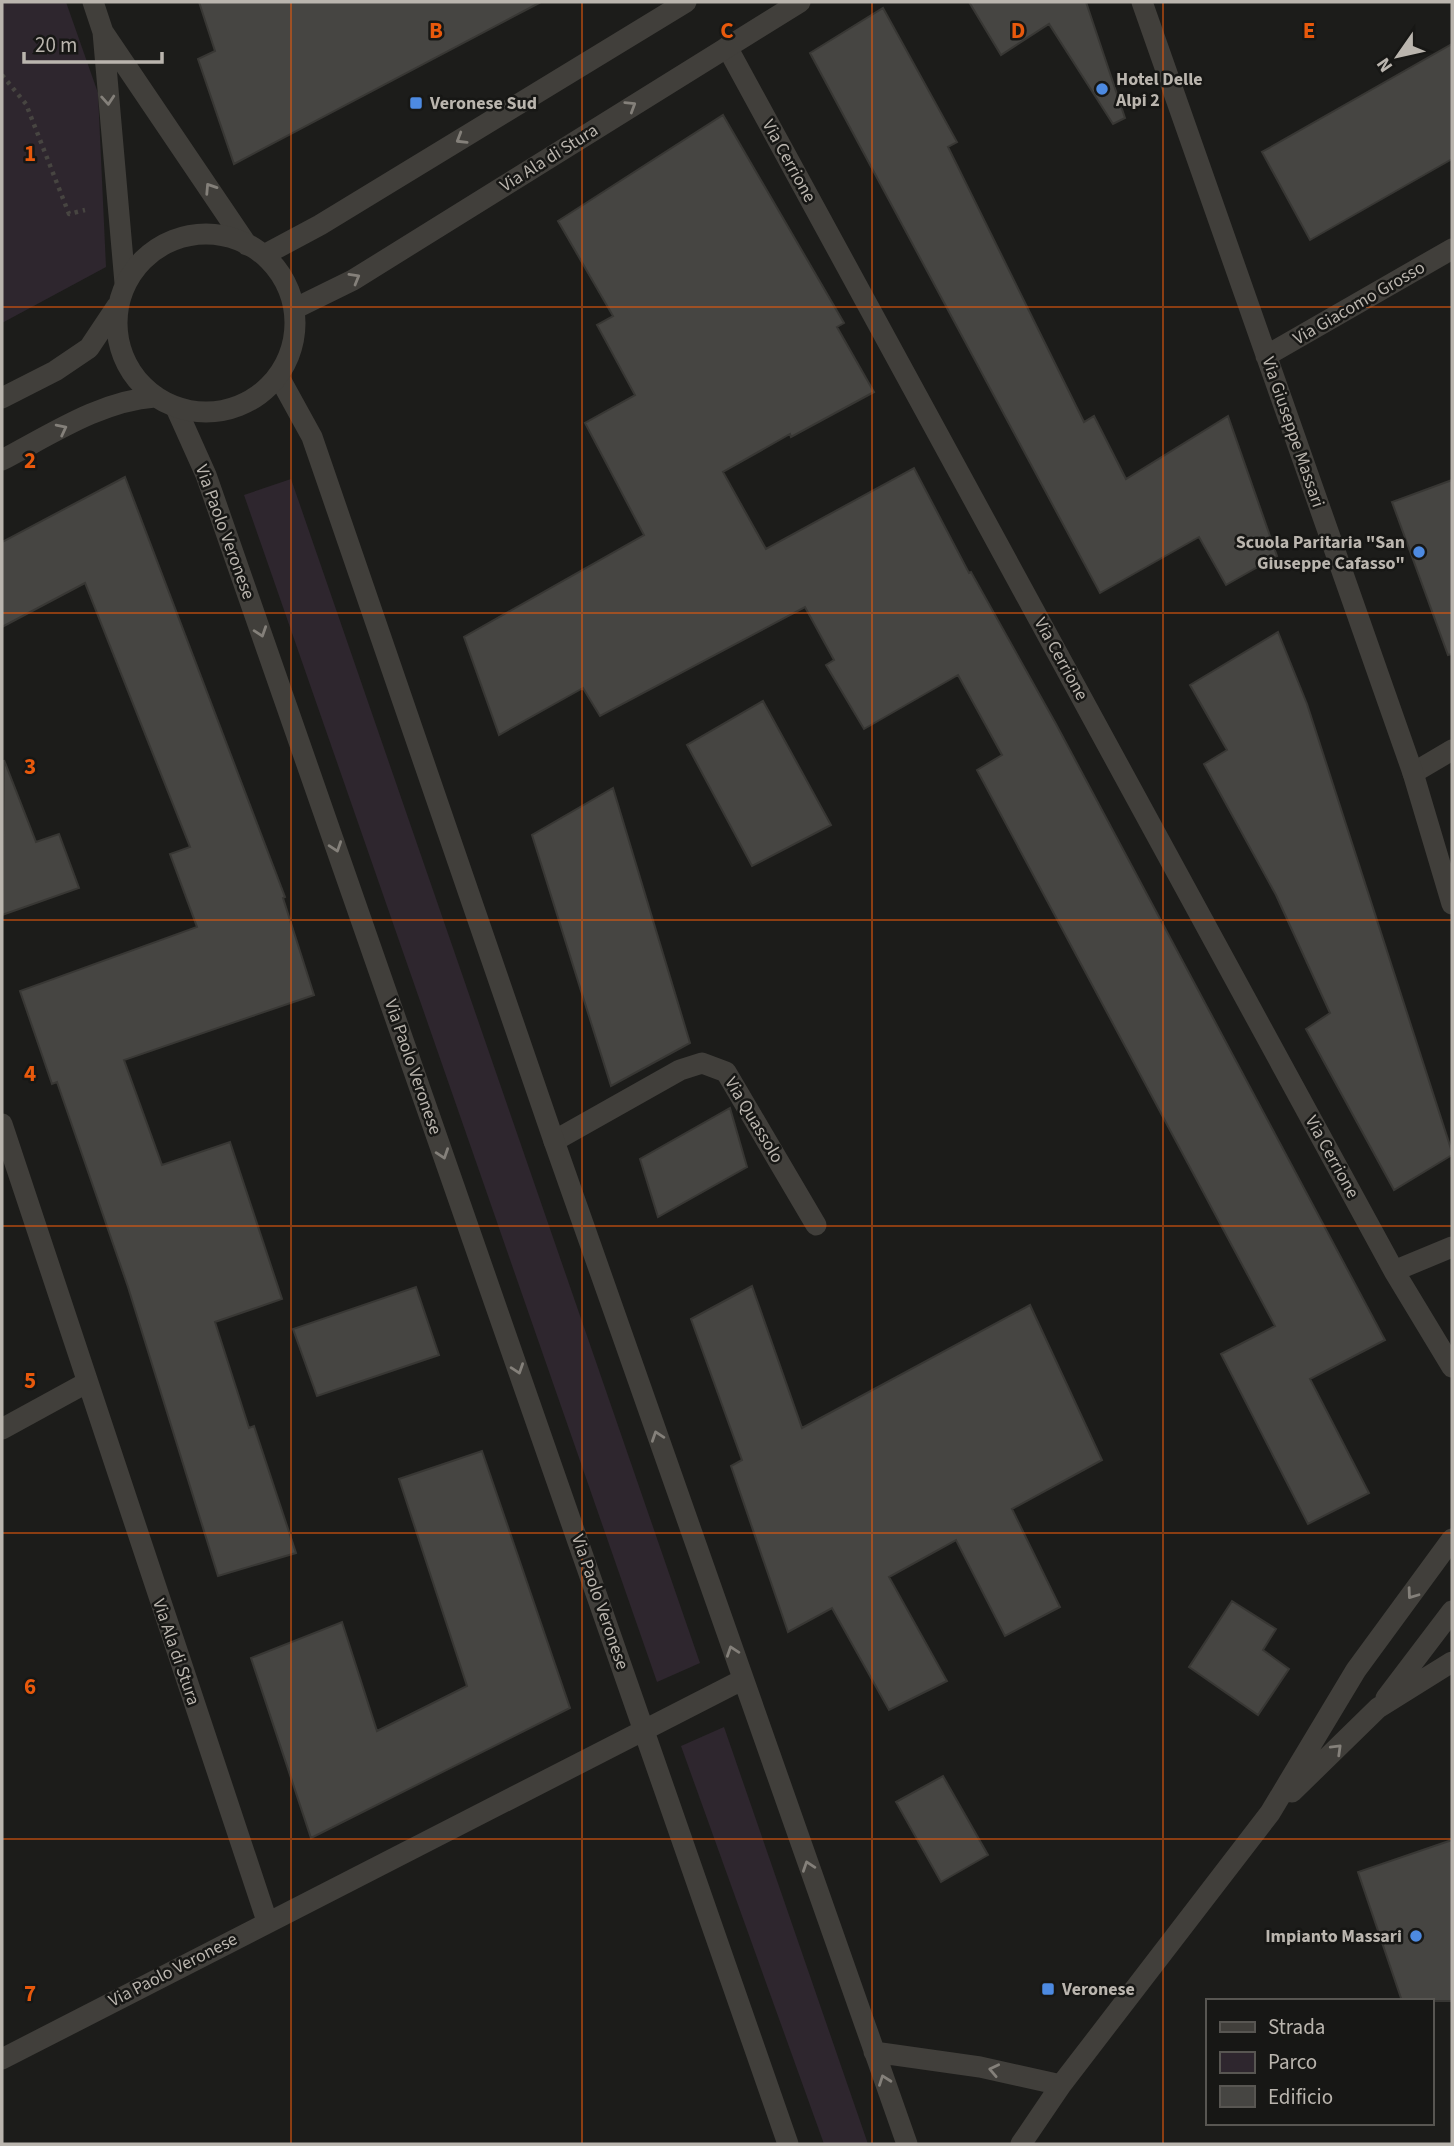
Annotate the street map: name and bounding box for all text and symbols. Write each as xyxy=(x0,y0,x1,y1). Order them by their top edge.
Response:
text: B xyxy=(429,14,443,47)
text: C xyxy=(720,14,734,47)
text: D xyxy=(1011,14,1025,47)
text: E xyxy=(1303,14,1315,47)
scale bar xyxy=(24,21,163,65)
north arrow xyxy=(1363,21,1433,91)
text: 20 m xyxy=(35,30,77,60)
text: N xyxy=(1370,52,1400,77)
place label: Hotel Delle Alpi 2 xyxy=(1115,67,1203,113)
marker: Hotel Delle Alpi 2 xyxy=(1094,81,1110,97)
place label: Veronese Sud xyxy=(429,91,537,116)
one-way arrow xyxy=(100,95,115,106)
marker: Veronese Sud xyxy=(408,95,424,111)
one-way arrow xyxy=(624,102,637,115)
street label: Via Cerrione xyxy=(756,115,822,207)
street label: Via Ala di Stura xyxy=(495,118,603,198)
one-way arrow xyxy=(455,131,468,144)
text: 1 xyxy=(24,137,36,170)
one-way arrow xyxy=(205,182,218,195)
street label: Via Giacomo Grosso xyxy=(1288,255,1430,351)
one-way arrow xyxy=(347,273,360,286)
street label: Via Giuseppe Massari xyxy=(1256,353,1330,511)
one-way arrow xyxy=(55,423,68,437)
text: 2 xyxy=(24,444,36,477)
street label: Via Paolo Veronese xyxy=(189,461,261,603)
place label: Scuola Paritaria "San Giuseppe Cafasso" xyxy=(1236,530,1405,576)
marker: Scuola Paritaria "San Giuseppe Cafasso" xyxy=(1411,544,1427,560)
street label: Via Cerrione xyxy=(1028,613,1094,705)
one-way arrow xyxy=(253,626,267,638)
text: 3 xyxy=(24,750,36,783)
one-way arrow xyxy=(328,841,342,853)
street label: Via Paolo Veronese xyxy=(378,996,448,1138)
text: 4 xyxy=(24,1057,36,1090)
street label: Via Quassolo xyxy=(718,1072,790,1168)
street label: Via Cerrione xyxy=(1299,1111,1365,1203)
one-way arrow xyxy=(435,1148,449,1160)
one-way arrow xyxy=(510,1363,524,1375)
text: 5 xyxy=(24,1364,36,1397)
one-way arrow xyxy=(651,1431,665,1443)
street label: Via Paolo Veronese xyxy=(565,1531,635,1673)
one-way arrow xyxy=(1408,1586,1420,1599)
street label: Via Ala di Stura xyxy=(146,1595,206,1709)
one-way arrow xyxy=(726,1645,740,1658)
text: 6 xyxy=(24,1670,36,1703)
one-way arrow xyxy=(1329,1744,1342,1757)
one-way arrow xyxy=(802,1860,816,1872)
place label: Impianto Massari xyxy=(1265,1924,1402,1949)
street label: Via Paolo Veronese xyxy=(104,1927,242,2013)
marker: Impianto Massari xyxy=(1408,1928,1424,1944)
text: 7 xyxy=(24,1977,36,2010)
place label: Veronese xyxy=(1061,1977,1135,2002)
marker: Veronese xyxy=(1040,1981,1056,1997)
legend xyxy=(1206,1999,1433,2125)
text: Strada xyxy=(1268,2012,1325,2042)
text: Parco xyxy=(1268,2047,1317,2077)
one-way arrow xyxy=(988,2064,1000,2079)
one-way arrow xyxy=(878,2074,892,2087)
text: Edificio xyxy=(1268,2082,1333,2112)

